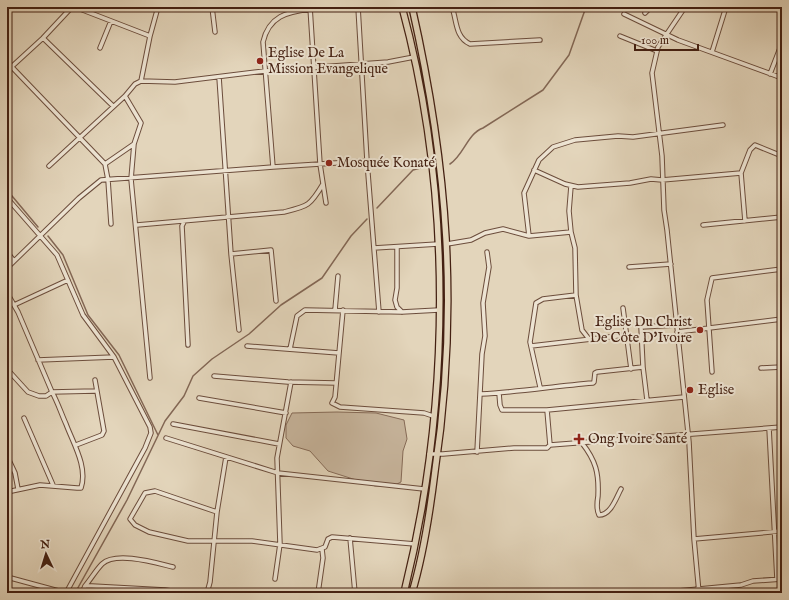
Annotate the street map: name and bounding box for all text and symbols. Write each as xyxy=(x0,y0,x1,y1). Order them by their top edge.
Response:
scale bar xyxy=(635,26,698,52)
text: 100 m xyxy=(641,33,669,48)
place label: Eglise De La Mission Evangelique xyxy=(268,44,388,78)
marker: Eglise De La Mission Evangelique xyxy=(255,56,265,66)
place label: Mosquée Konaté xyxy=(337,154,435,172)
marker: Mosquée Konaté xyxy=(324,158,334,168)
place label: Eglise Du Christ De Côte D'Ivoire xyxy=(590,313,693,347)
marker: Eglise Du Christ De Côte D'Ivoire xyxy=(695,325,705,335)
place label: Eglise xyxy=(698,381,735,399)
marker: Eglise xyxy=(685,385,695,395)
place label: Ong Ivoire Santé xyxy=(588,430,688,448)
marker: Ong Ivoire Santé xyxy=(573,433,585,445)
north arrow xyxy=(26,534,66,574)
text: N xyxy=(39,538,51,552)

